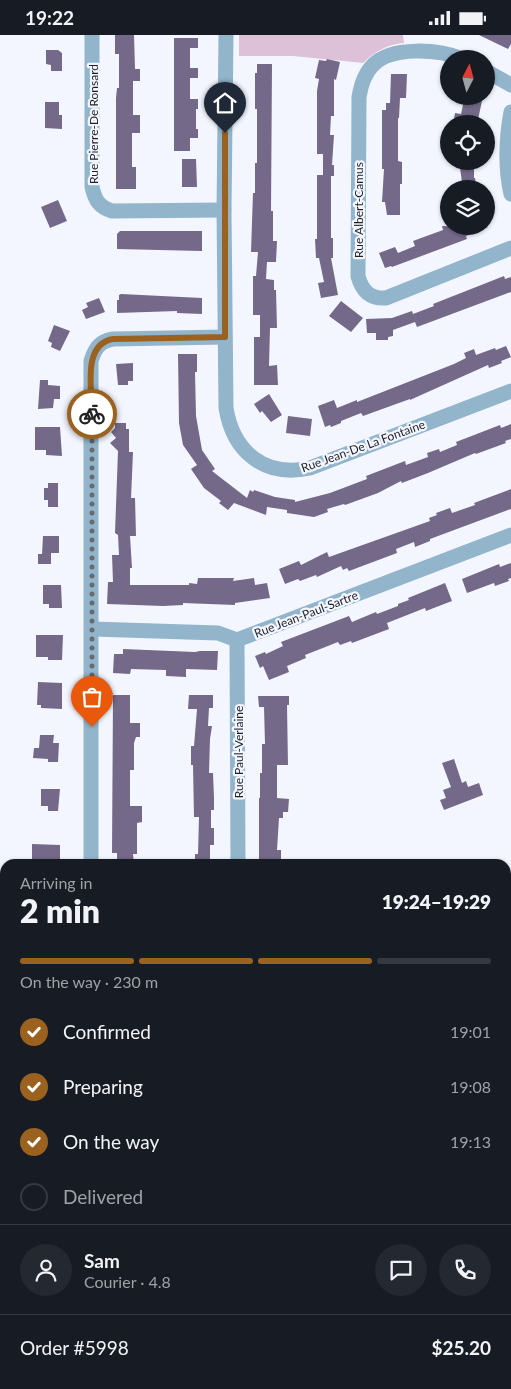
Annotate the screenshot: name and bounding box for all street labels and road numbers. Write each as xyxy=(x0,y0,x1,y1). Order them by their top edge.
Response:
street label: Rue Pierre-De Ronsard xyxy=(86,64,101,184)
street label: Rue Albert-Camus xyxy=(351,162,366,258)
street label: Rue Jean-De La Fontaine xyxy=(299,417,427,475)
street label: Rue Jean-Paul-Sartre xyxy=(252,587,360,641)
street label: Rue Paul-Verlaine xyxy=(231,706,246,798)

